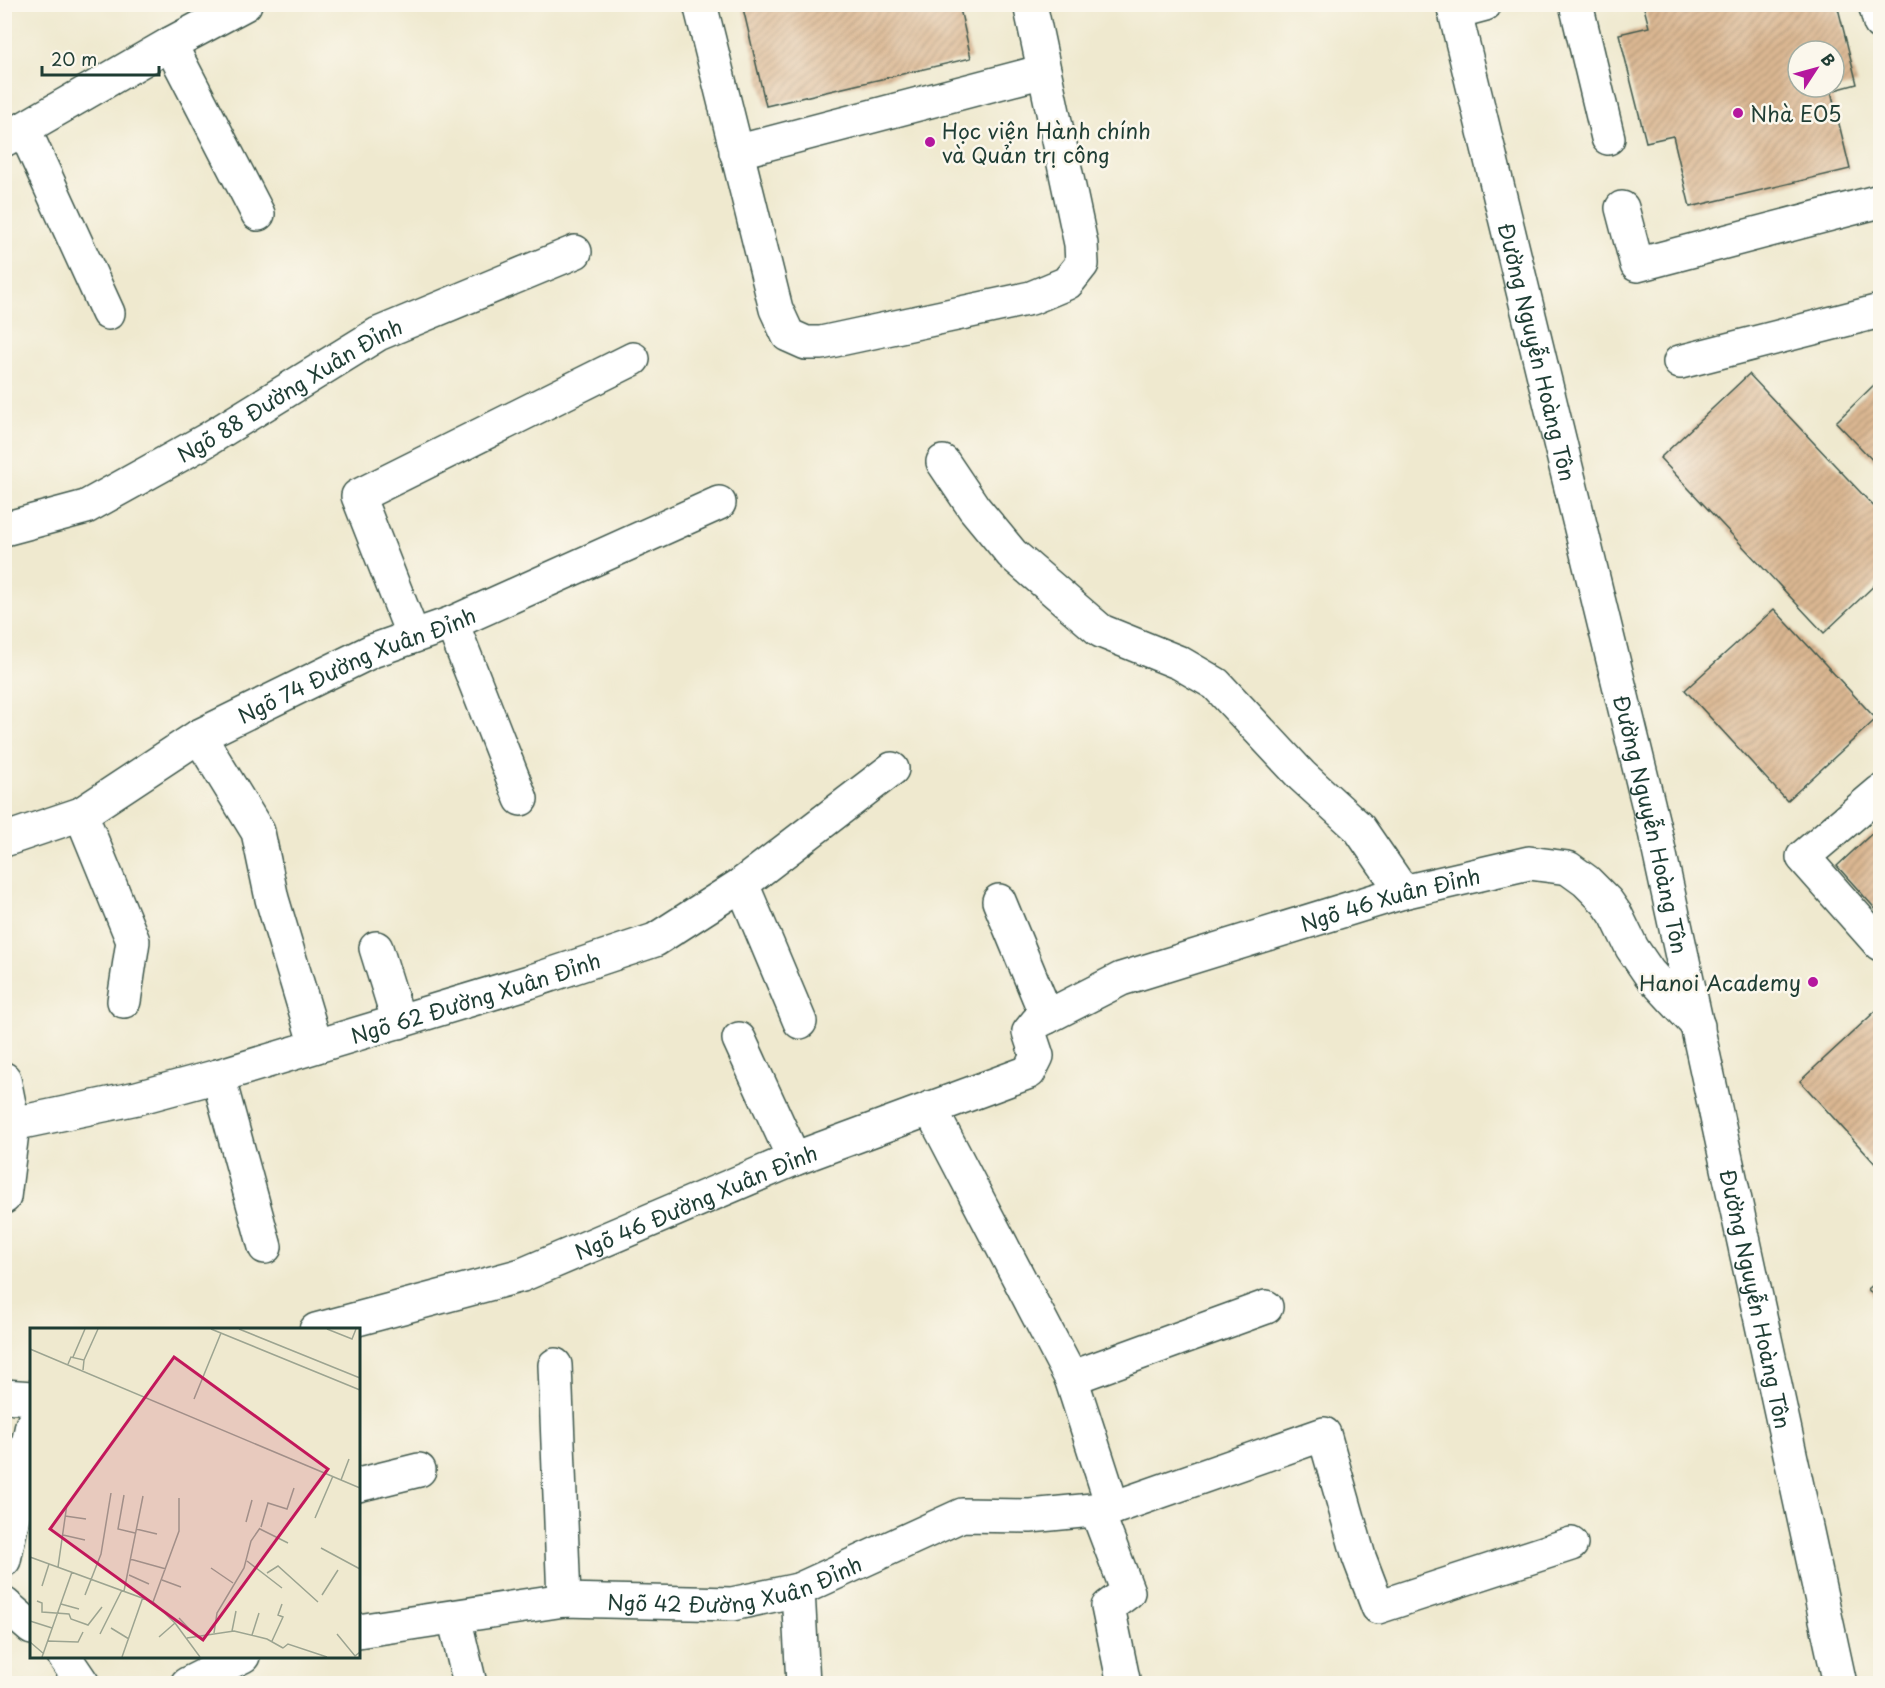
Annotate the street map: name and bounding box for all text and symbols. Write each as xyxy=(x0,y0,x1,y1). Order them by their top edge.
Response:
scale bar xyxy=(42,39,159,77)
north arrow xyxy=(1786,39,1846,99)
text: 20 m xyxy=(51,45,97,72)
text: B xyxy=(1816,48,1842,71)
place label: Nhà E05 xyxy=(1750,97,1842,129)
marker: Nhà E05 xyxy=(1731,106,1745,120)
place label: Học viện Hành chính và Quản trị công xyxy=(942,114,1151,170)
marker: Học viện Hành chính và Quản trị công xyxy=(923,135,937,149)
street label: Đường Nguyễn Hoàng Tôn xyxy=(1491,219,1585,484)
street label: Ngõ 88 Đường Xuân Đỉnh xyxy=(171,310,407,470)
street label: Ngõ 74 Đường Xuân Đỉnh xyxy=(232,598,481,731)
street label: Đường Nguyễn Hoàng Tôn xyxy=(1606,692,1697,957)
street label: Ngõ 46 Xuân Đỉnh xyxy=(1296,859,1484,939)
street label: Ngõ 62 Đường Xuân Đỉnh xyxy=(347,943,605,1051)
place label: Hanoi Academy xyxy=(1639,966,1801,998)
marker: Hanoi Academy xyxy=(1806,975,1820,989)
street label: Ngõ 46 Đường Xuân Đỉnh xyxy=(569,1136,822,1267)
street label: Đường Nguyễn Hoàng Tôn xyxy=(1713,1166,1800,1432)
inset map xyxy=(30,1328,360,1658)
street label: Ngõ 42 Đường Xuân Đỉnh xyxy=(607,1547,867,1620)

